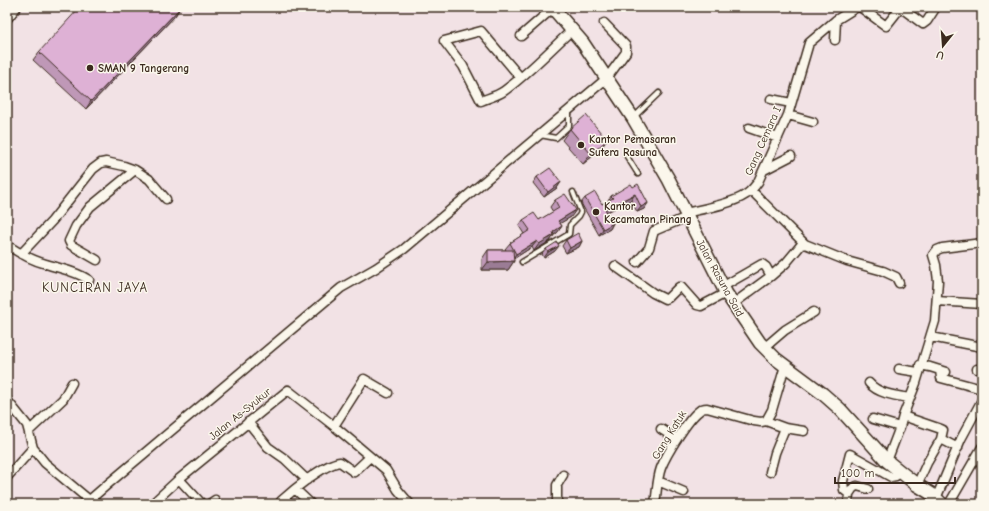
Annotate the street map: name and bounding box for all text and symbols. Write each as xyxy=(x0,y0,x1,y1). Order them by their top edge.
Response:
north arrow xyxy=(923,26,963,66)
text: U xyxy=(935,48,946,62)
place label: SMAN 9 Tangerang xyxy=(98,62,189,75)
marker: SMAN 9 Tangerang xyxy=(85,63,95,73)
street label: Gang Cemara I xyxy=(742,105,784,177)
place label: Kantor Pemasaran Sutera Rasuna xyxy=(589,133,676,159)
marker: Kantor Pemasaran Sutera Rasuna xyxy=(576,140,586,150)
place label: Kantor Kecamatan Pinang xyxy=(604,200,692,226)
marker: Kantor Kecamatan Pinang xyxy=(591,207,601,217)
street label: Jalan Rasuna Said xyxy=(693,237,747,319)
district label: KUNCIRAN JAYA xyxy=(42,280,148,295)
street label: Jalan As-Syukur xyxy=(206,385,274,443)
street label: Gang Katuk xyxy=(649,408,689,462)
scale bar xyxy=(835,459,955,485)
text: 100 m xyxy=(841,466,874,480)

